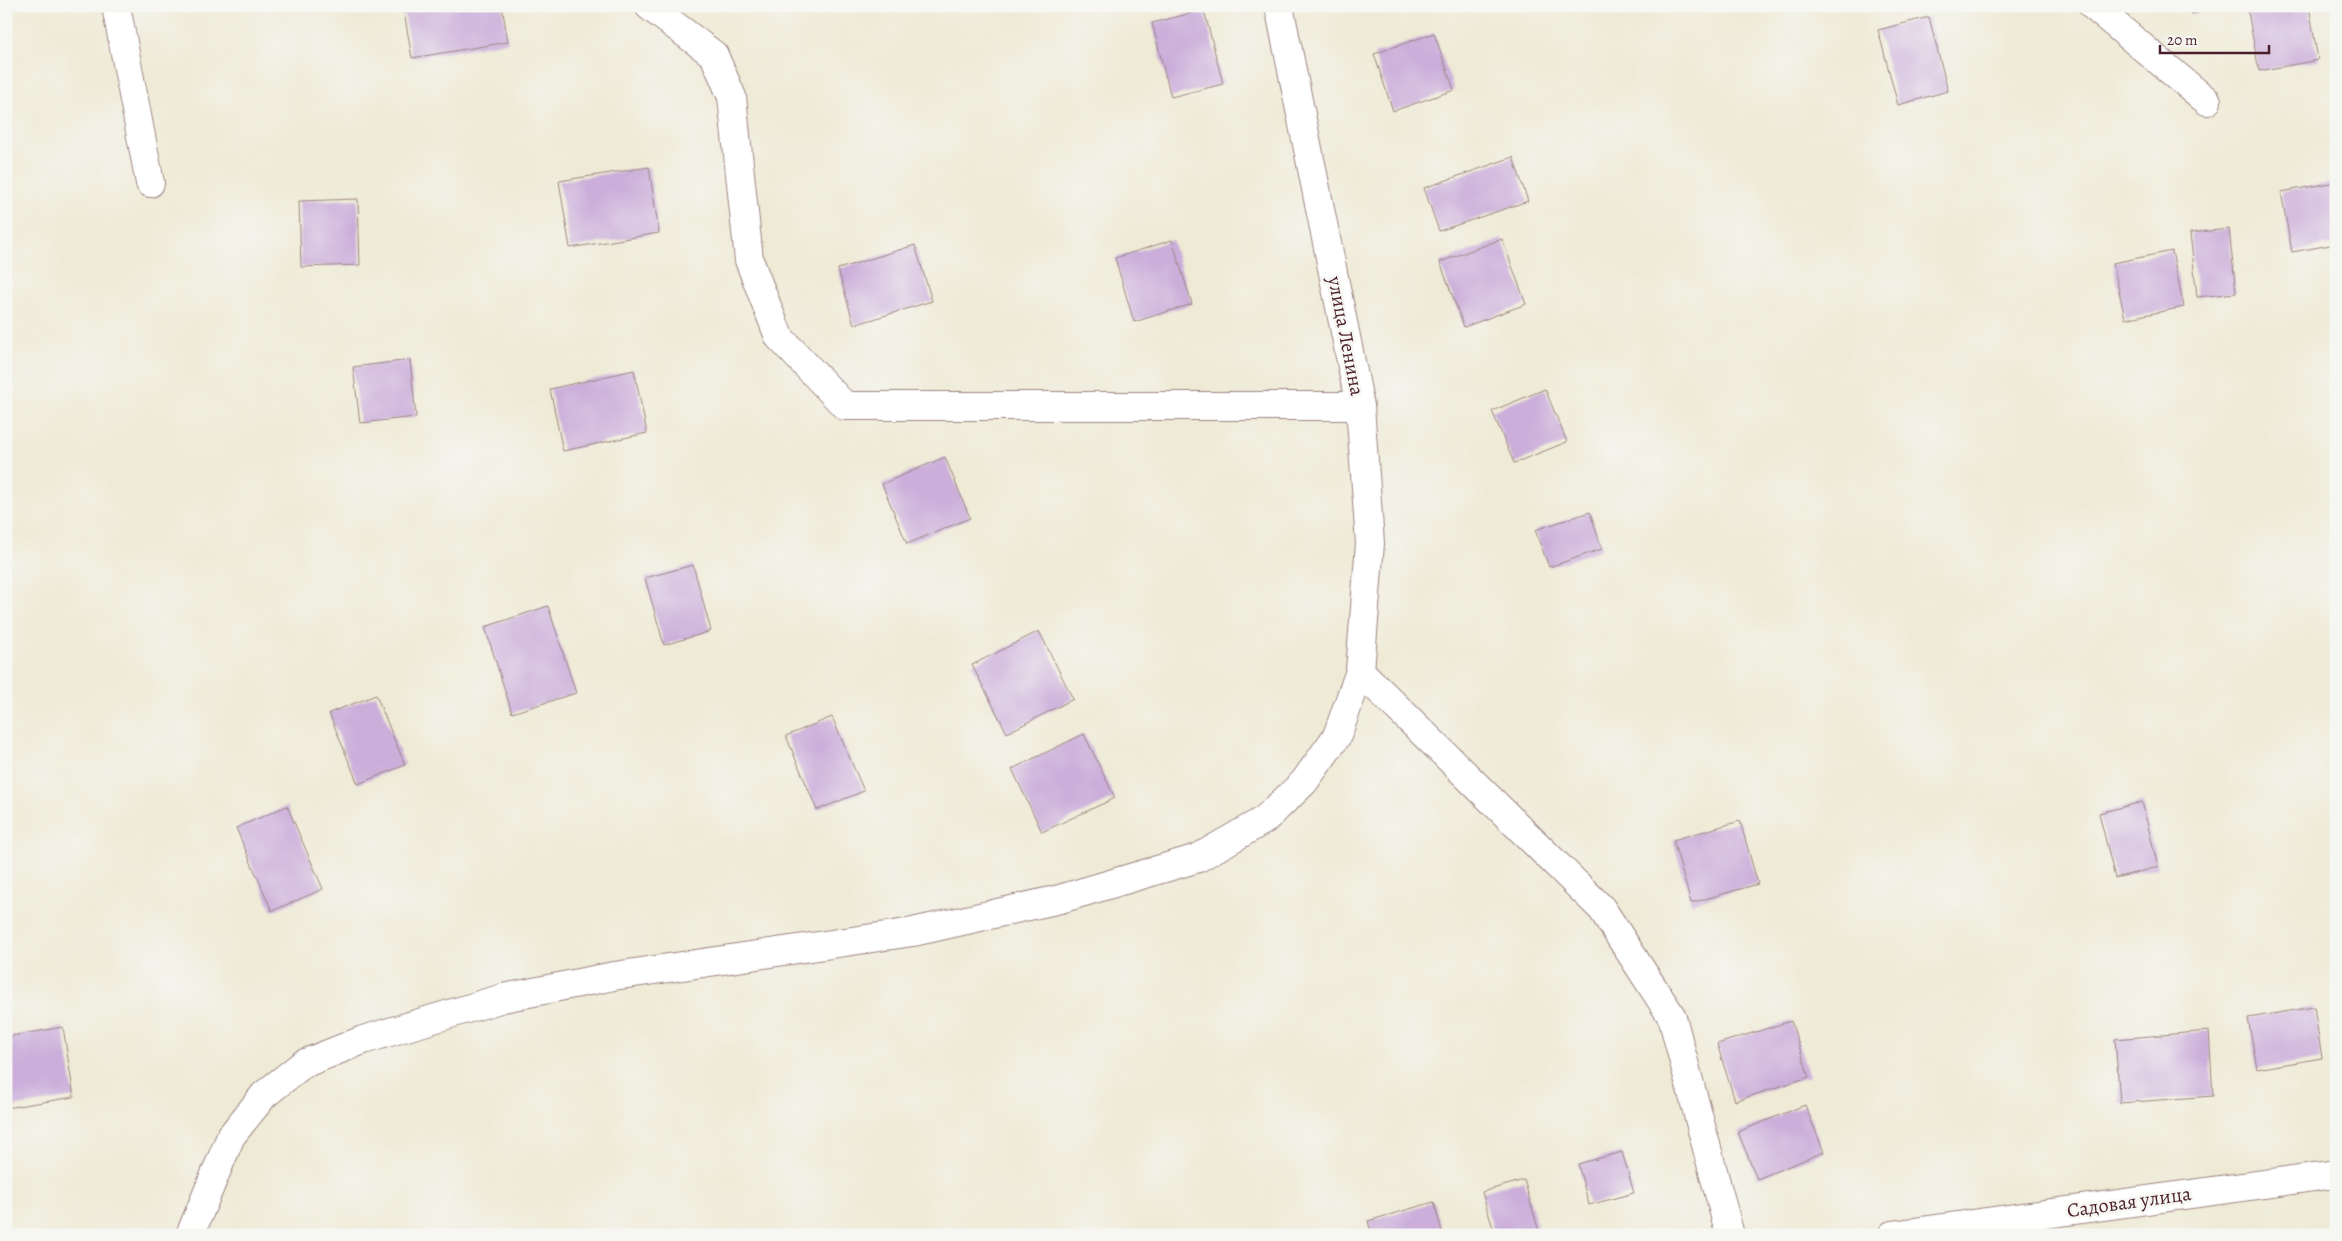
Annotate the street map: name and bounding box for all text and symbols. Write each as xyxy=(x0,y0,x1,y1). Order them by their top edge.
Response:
scale bar xyxy=(2160,22,2268,54)
text: 20 m xyxy=(2167,30,2198,50)
street label: улица Ленина xyxy=(1321,273,1371,399)
street label: Садовая улица xyxy=(2065,1180,2194,1224)

